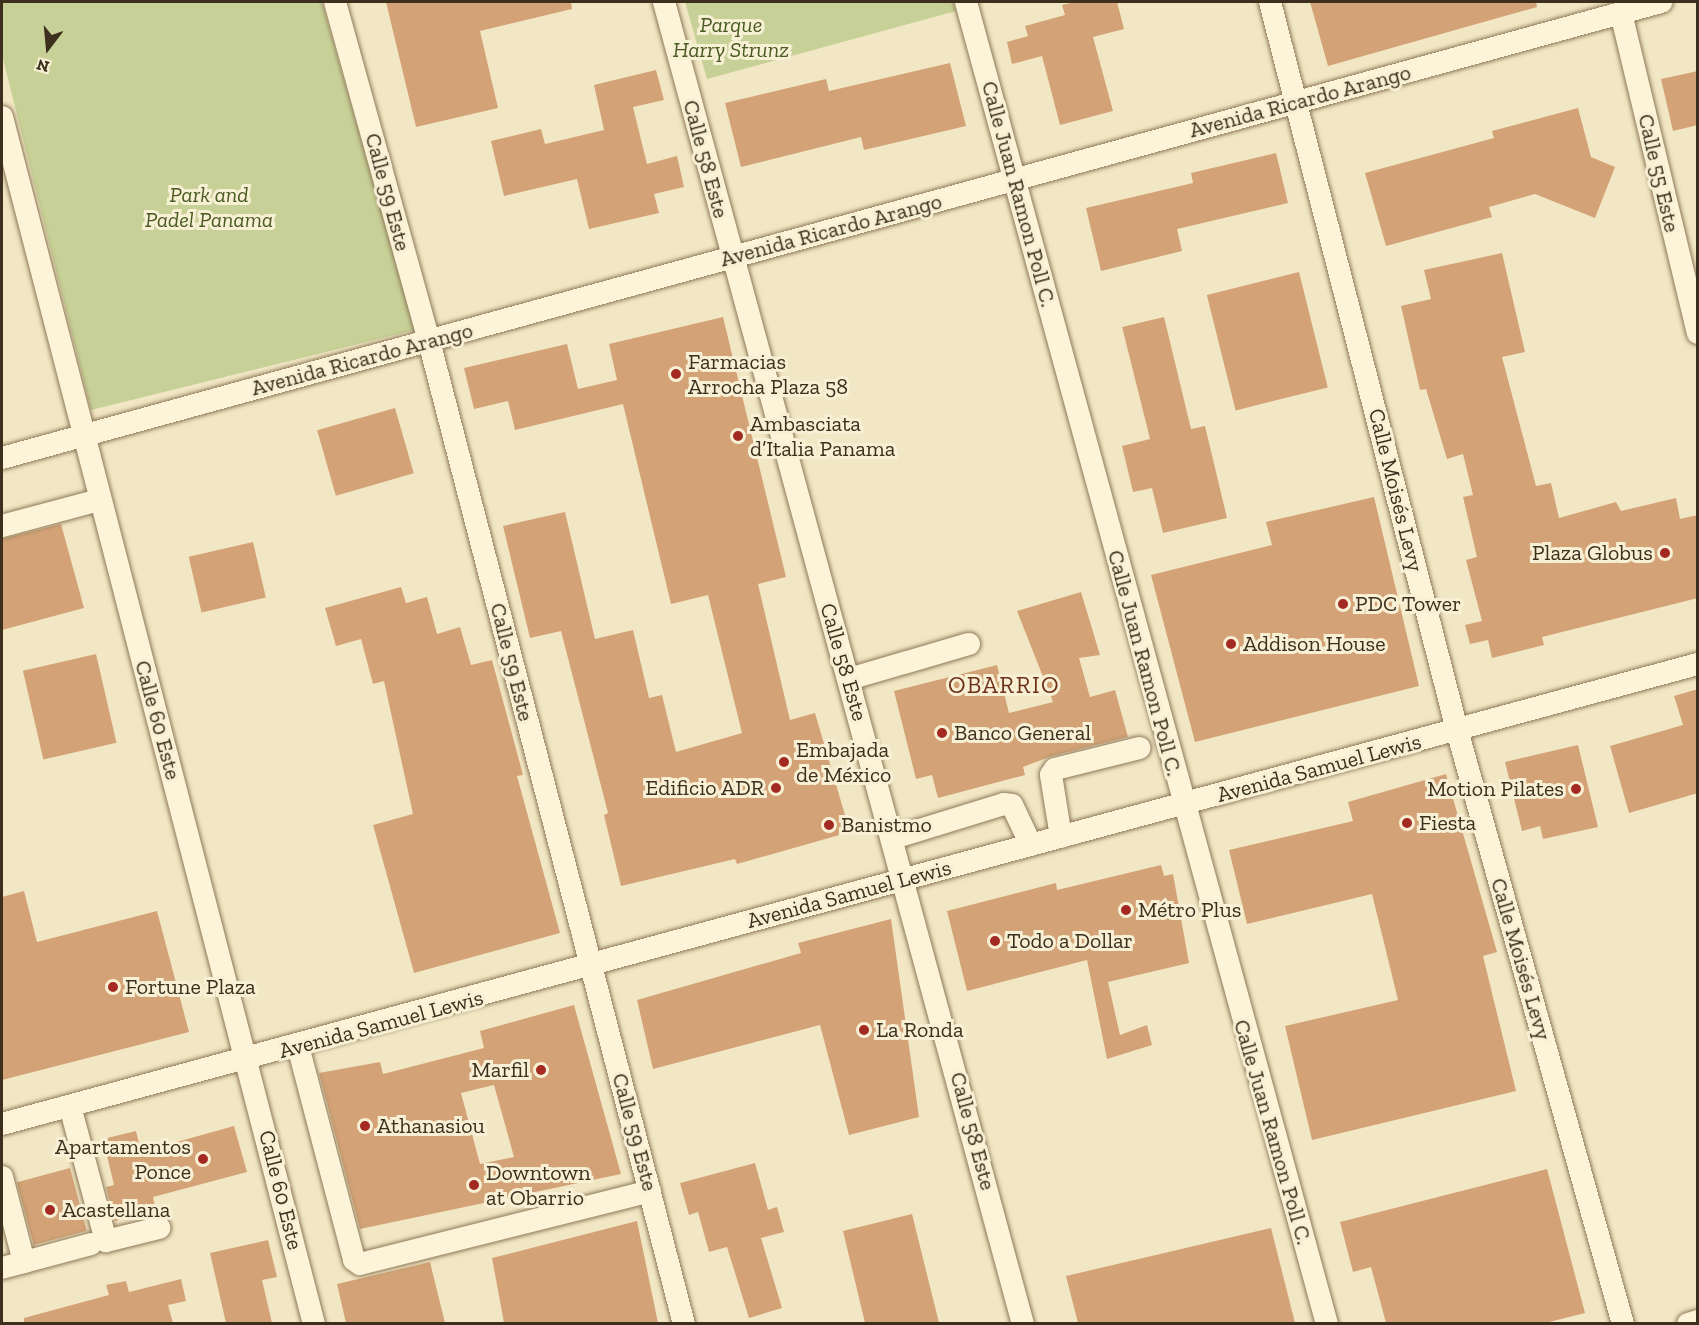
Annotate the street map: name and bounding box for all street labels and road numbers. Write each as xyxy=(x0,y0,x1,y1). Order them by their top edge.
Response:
street label: Avenida Ricardo Arango xyxy=(1186,59,1414,143)
street label: Calle Juan Ramon Poll C. xyxy=(976,78,1062,310)
street label: Calle 58 Este xyxy=(678,97,734,221)
street label: Calle 55 Este xyxy=(1633,111,1685,235)
street label: Calle 59 Este xyxy=(360,130,416,254)
street label: Avenida Ricardo Arango xyxy=(717,188,945,272)
street label: Avenida Ricardo Arango xyxy=(248,317,476,401)
street label: Calle Moisés Levy xyxy=(1363,406,1429,574)
street label: Calle Juan Ramon Poll C. xyxy=(1102,547,1188,779)
street label: Calle 59 Este xyxy=(485,600,539,724)
street label: Calle 58 Este xyxy=(815,600,873,724)
street label: Calle 60 Este xyxy=(129,658,187,782)
street label: Avenida Samuel Lewis xyxy=(1214,728,1424,808)
street label: Avenida Samuel Lewis xyxy=(744,854,954,934)
street label: Calle Moisés Levy xyxy=(1485,875,1557,1043)
street label: Avenida Samuel Lewis xyxy=(276,984,486,1064)
street label: Calle Juan Ramon Poll C. xyxy=(1228,1016,1318,1248)
street label: Calle 58 Este xyxy=(945,1069,1001,1193)
street label: Calle 59 Este xyxy=(607,1070,663,1194)
street label: Calle 60 Este xyxy=(253,1127,309,1253)

